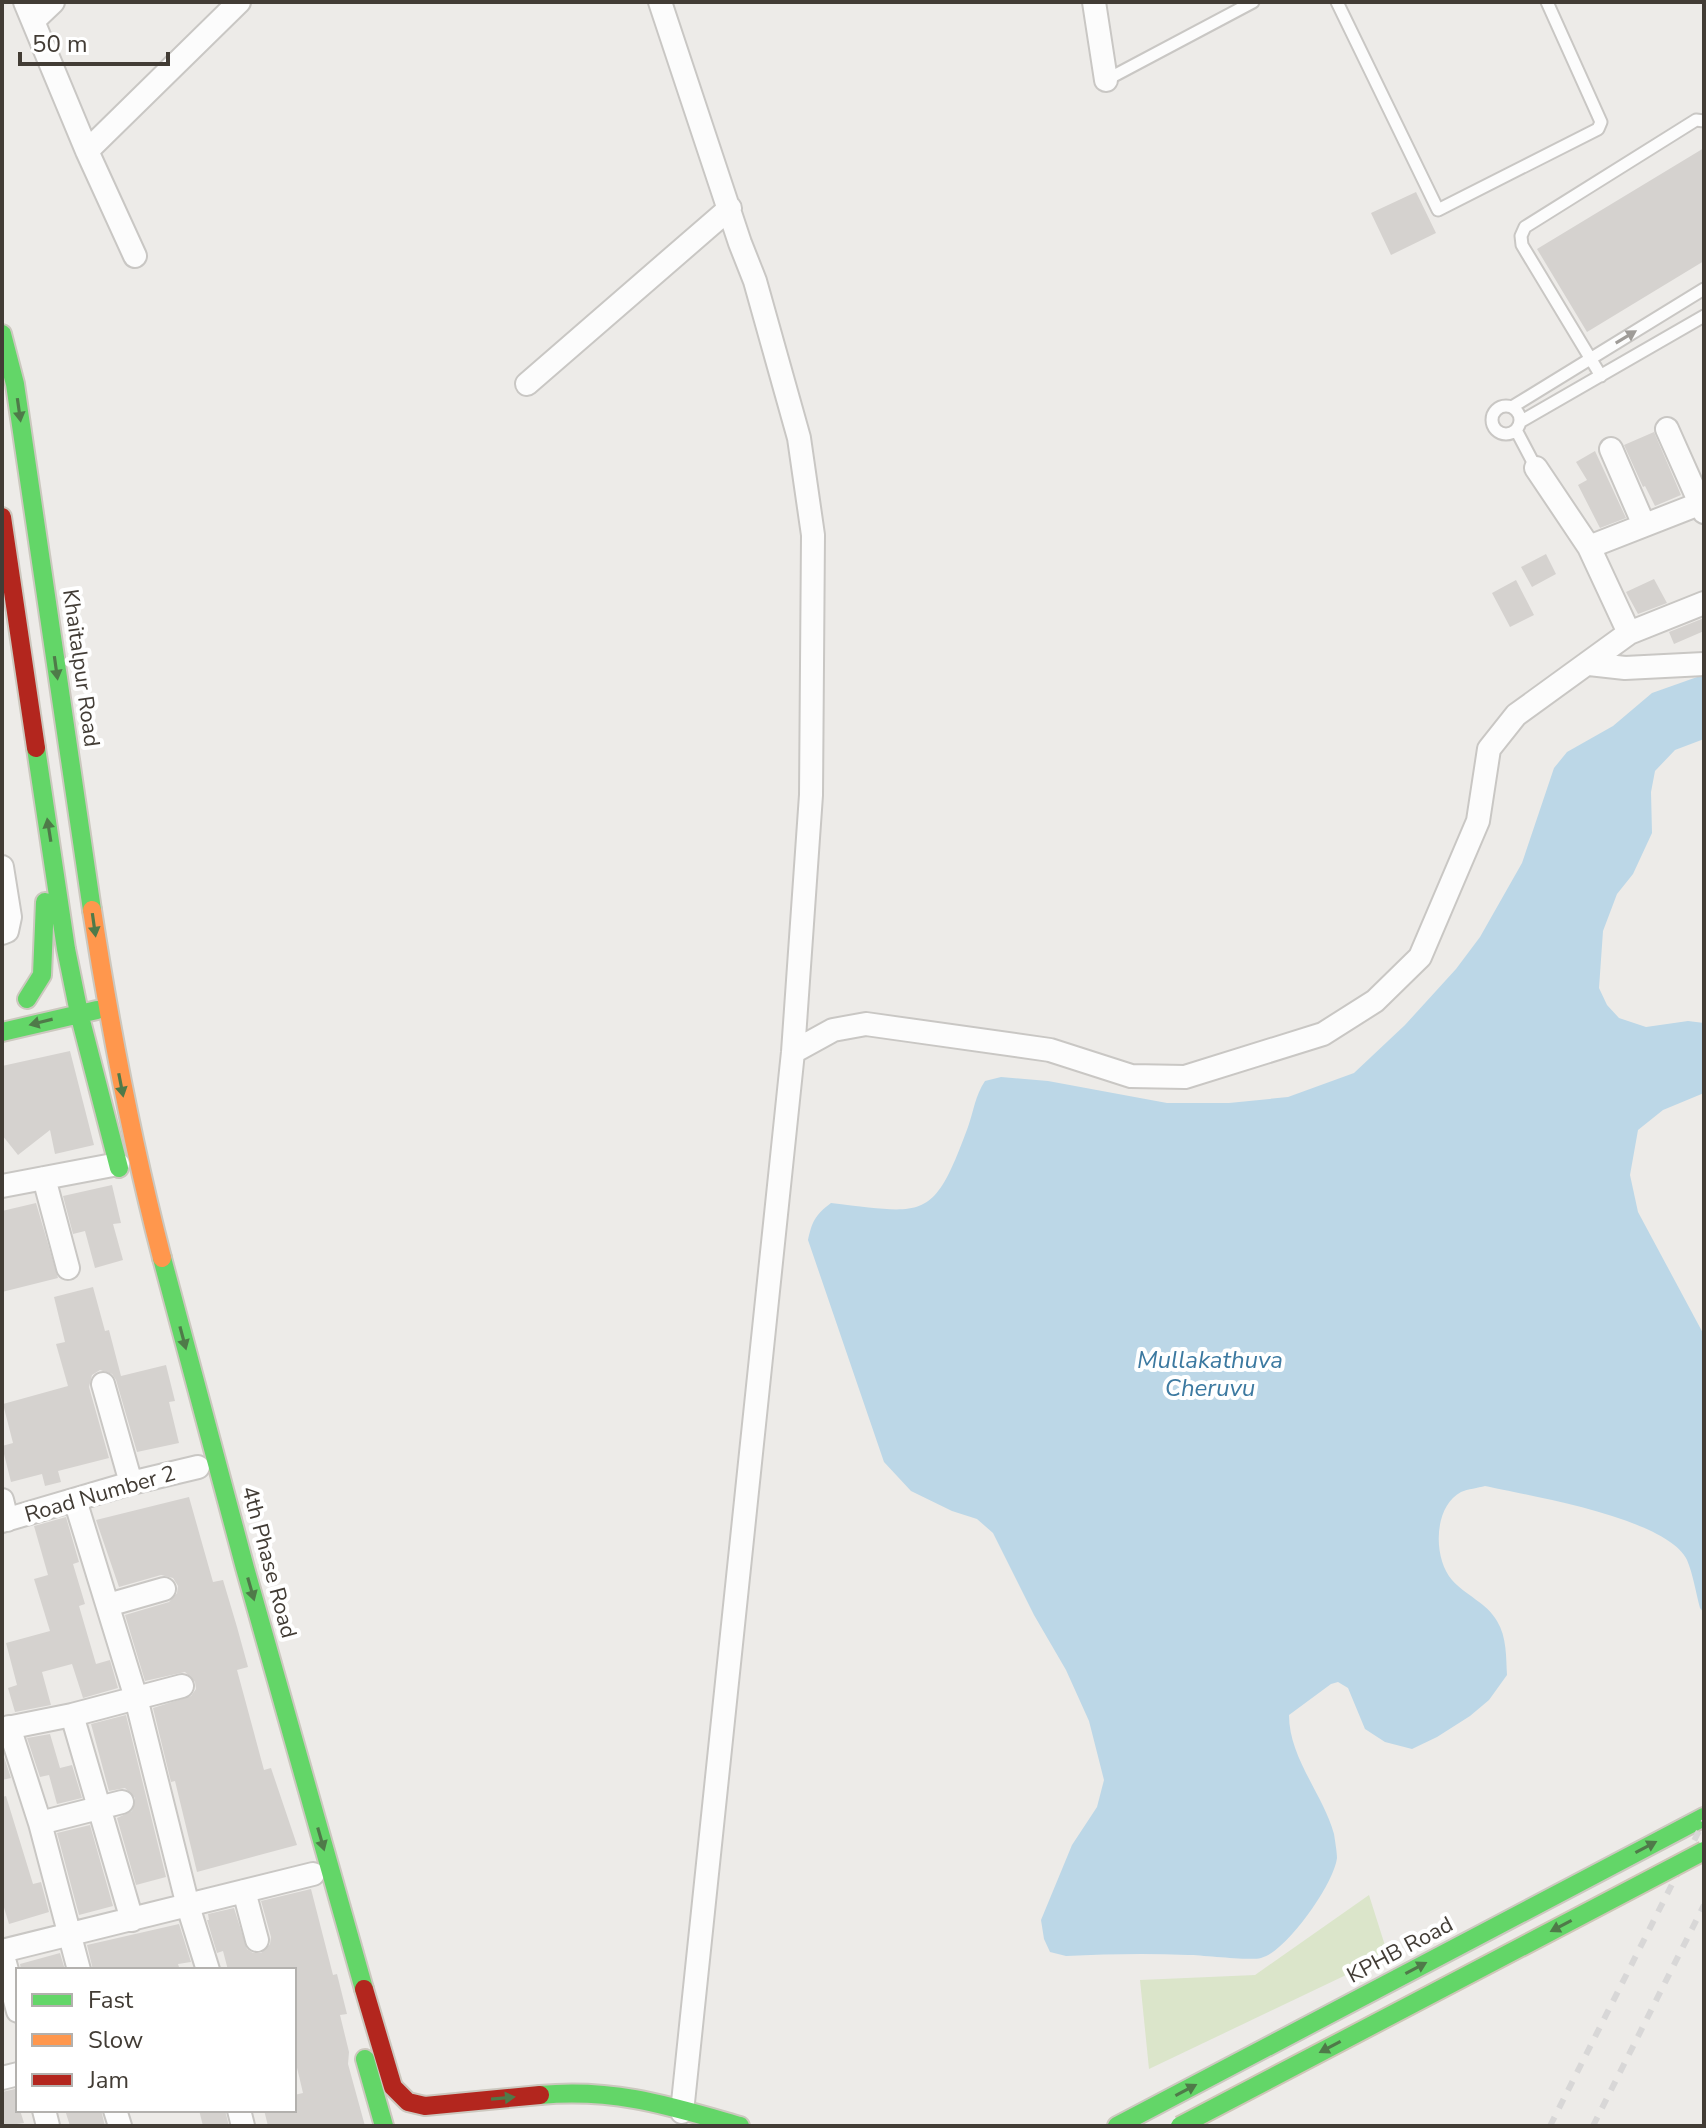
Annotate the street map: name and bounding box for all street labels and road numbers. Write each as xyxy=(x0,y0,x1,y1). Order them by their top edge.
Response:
street label: Khaitalpur Road xyxy=(55,587,107,749)
street label: Road Number 2 xyxy=(21,1458,179,1530)
street label: 4th Phase Road xyxy=(234,1483,304,1641)
street label: KPHB Road xyxy=(1342,1909,1458,1991)

